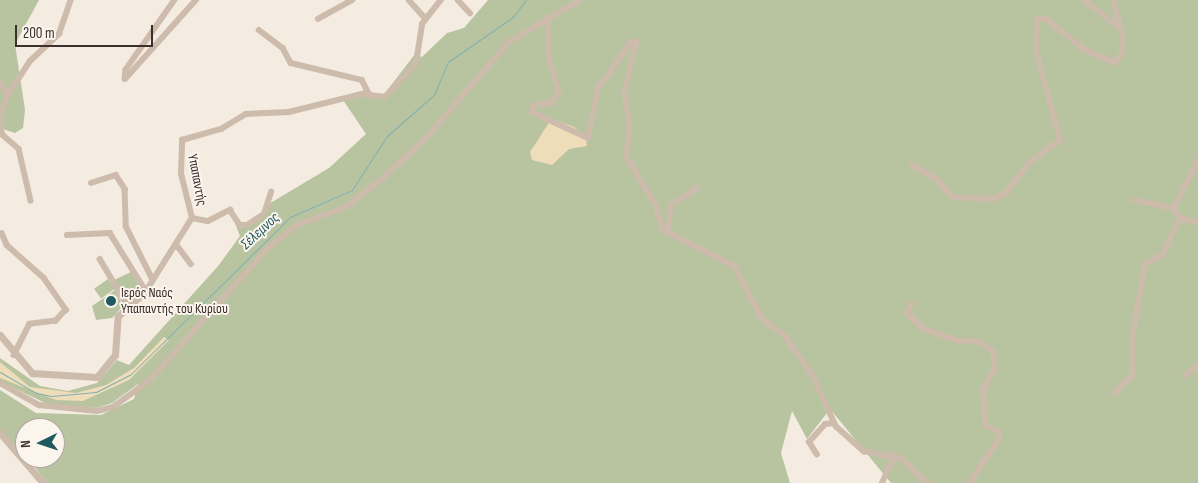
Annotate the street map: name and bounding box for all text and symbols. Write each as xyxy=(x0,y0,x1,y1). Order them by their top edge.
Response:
scale bar xyxy=(18,15,155,47)
text: 200 m xyxy=(23,24,55,43)
street label: Υπαπαντής xyxy=(184,153,210,207)
water label: Σέλεμνος xyxy=(237,209,283,253)
place label: Ιερός Ναός Υπαπαντής του Κυρίου xyxy=(121,285,228,318)
marker: Ιερός Ναός Υπαπαντής του Κυρίου xyxy=(105,295,117,307)
north arrow xyxy=(15,418,65,468)
text: N xyxy=(17,440,34,448)

